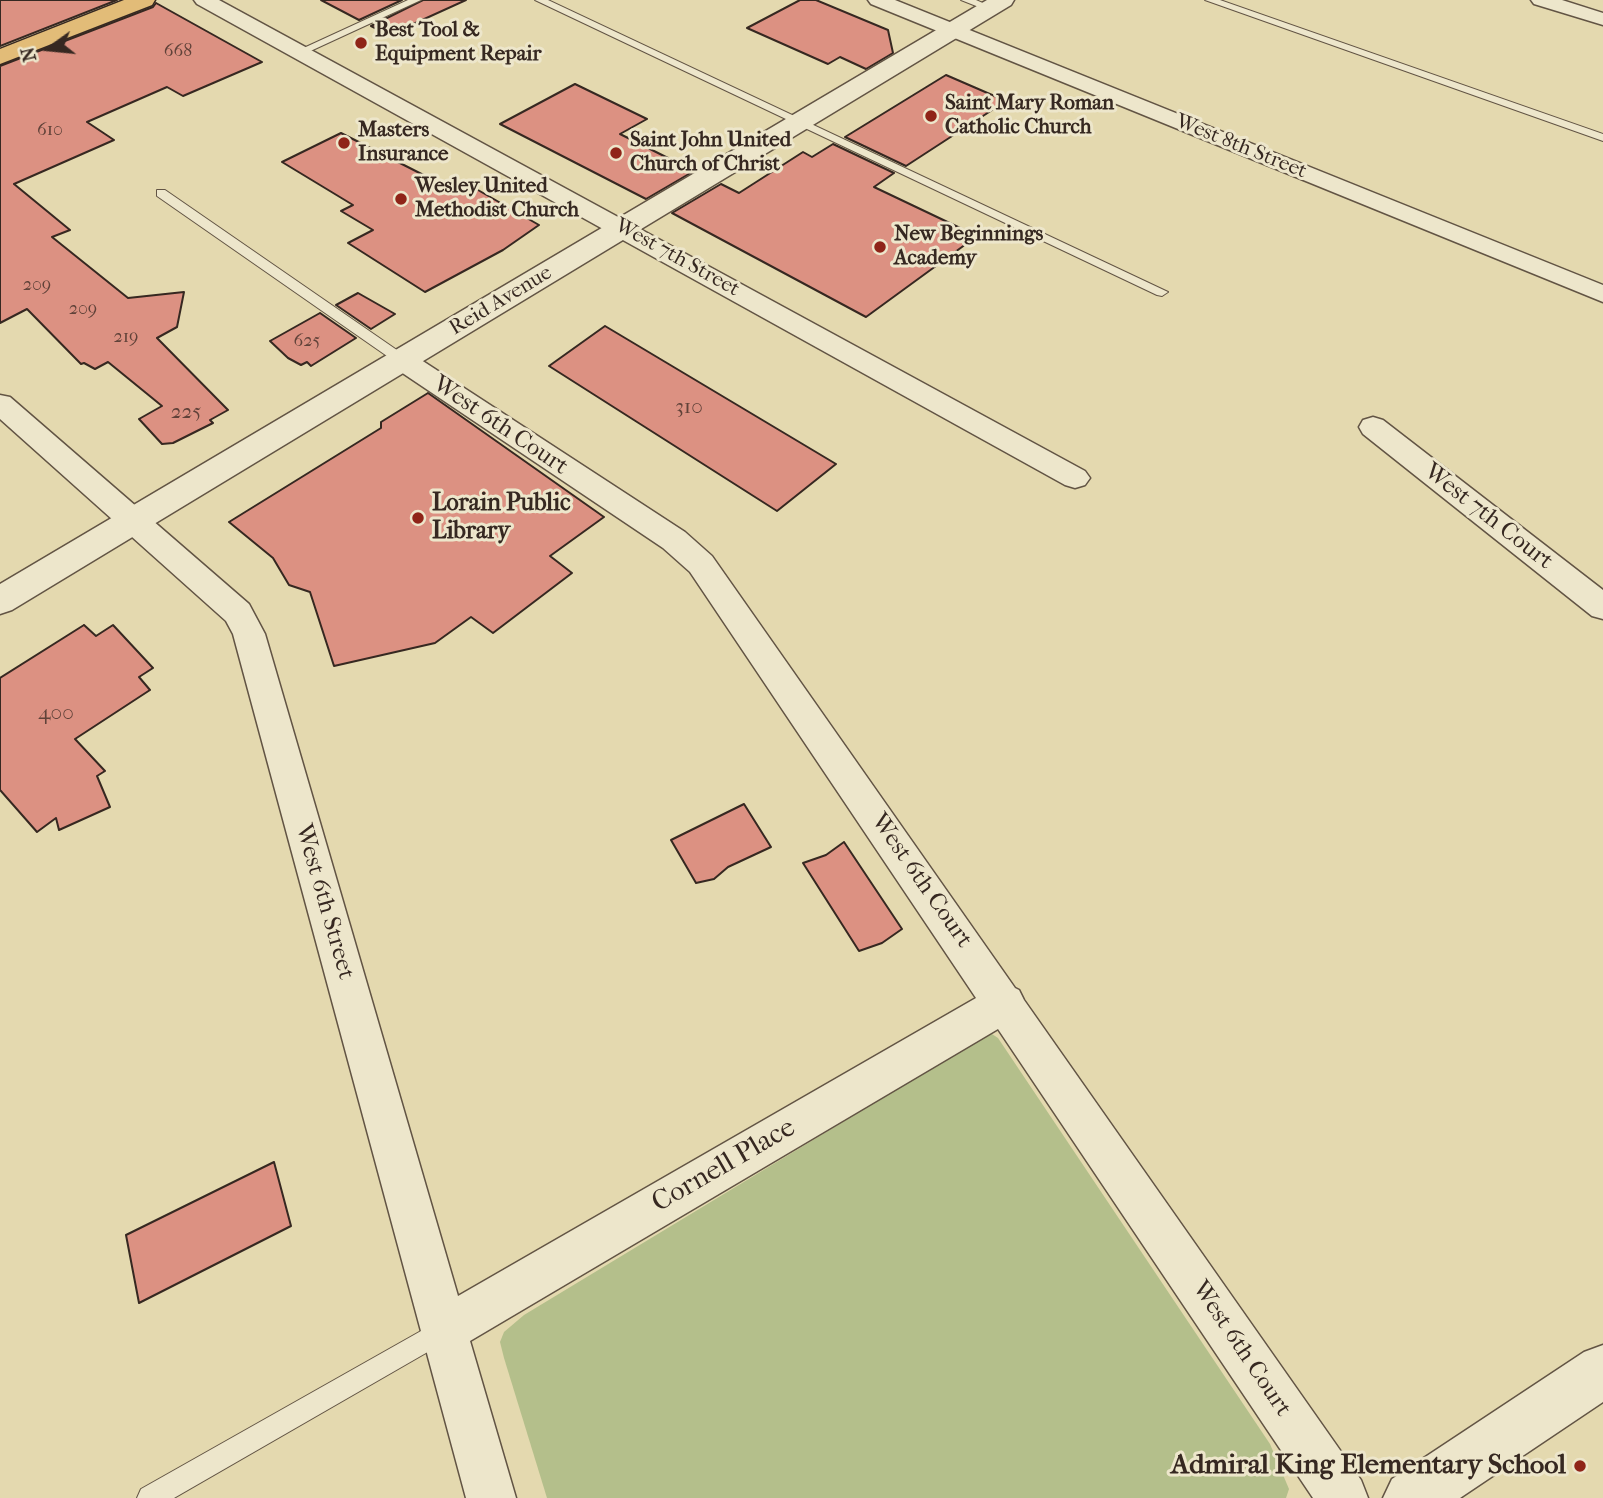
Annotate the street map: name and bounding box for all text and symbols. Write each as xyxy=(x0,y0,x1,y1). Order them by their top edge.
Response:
north arrow xyxy=(14,14,84,84)
place label: Best Tool & Equipment Repair xyxy=(375,18,541,68)
marker: Best Tool & Equipment Repair xyxy=(353,35,369,51)
house number: 668 xyxy=(164,41,192,63)
text: N xyxy=(16,45,41,64)
place label: Saint Mary Roman Catholic Church xyxy=(945,91,1114,141)
marker: Saint Mary Roman Catholic Church xyxy=(923,108,939,124)
street label: West 8th Street xyxy=(1172,109,1310,185)
place label: Masters Insurance xyxy=(358,118,448,168)
house number: 610 xyxy=(37,120,63,142)
place label: Saint John United Church of Christ xyxy=(630,128,791,178)
marker: Masters Insurance xyxy=(336,135,352,151)
marker: Saint John United Church of Christ xyxy=(608,145,624,161)
place label: Wesley United Methodist Church xyxy=(415,174,579,224)
marker: Wesley United Methodist Church xyxy=(393,191,409,207)
street label: West 7th Street xyxy=(610,213,744,303)
place label: New Beginnings Academy xyxy=(894,222,1043,272)
marker: New Beginnings Academy xyxy=(872,239,888,255)
street label: Reid Avenue xyxy=(445,261,557,341)
house number: 209 xyxy=(23,275,51,297)
house number: 209 xyxy=(69,299,97,321)
house number: 219 xyxy=(113,327,139,349)
house number: 625 xyxy=(294,331,320,353)
street label: West 6th Court xyxy=(427,370,573,482)
house number: 310 xyxy=(675,395,703,421)
house number: 225 xyxy=(171,400,201,426)
street label: West 7th Court xyxy=(1418,458,1558,576)
place label: Lorain Public Library xyxy=(432,490,571,546)
marker: Lorain Public Library xyxy=(410,510,426,526)
house number: 400 xyxy=(38,701,74,727)
street label: West 6th Court xyxy=(864,808,978,954)
street label: West 6th Street xyxy=(288,821,360,983)
street label: Cornell Place xyxy=(646,1111,802,1221)
street label: West 6th Court xyxy=(1185,1276,1297,1422)
place label: Admiral King Elementary School xyxy=(1171,1449,1566,1483)
marker: Admiral King Elementary School xyxy=(1572,1458,1588,1474)

